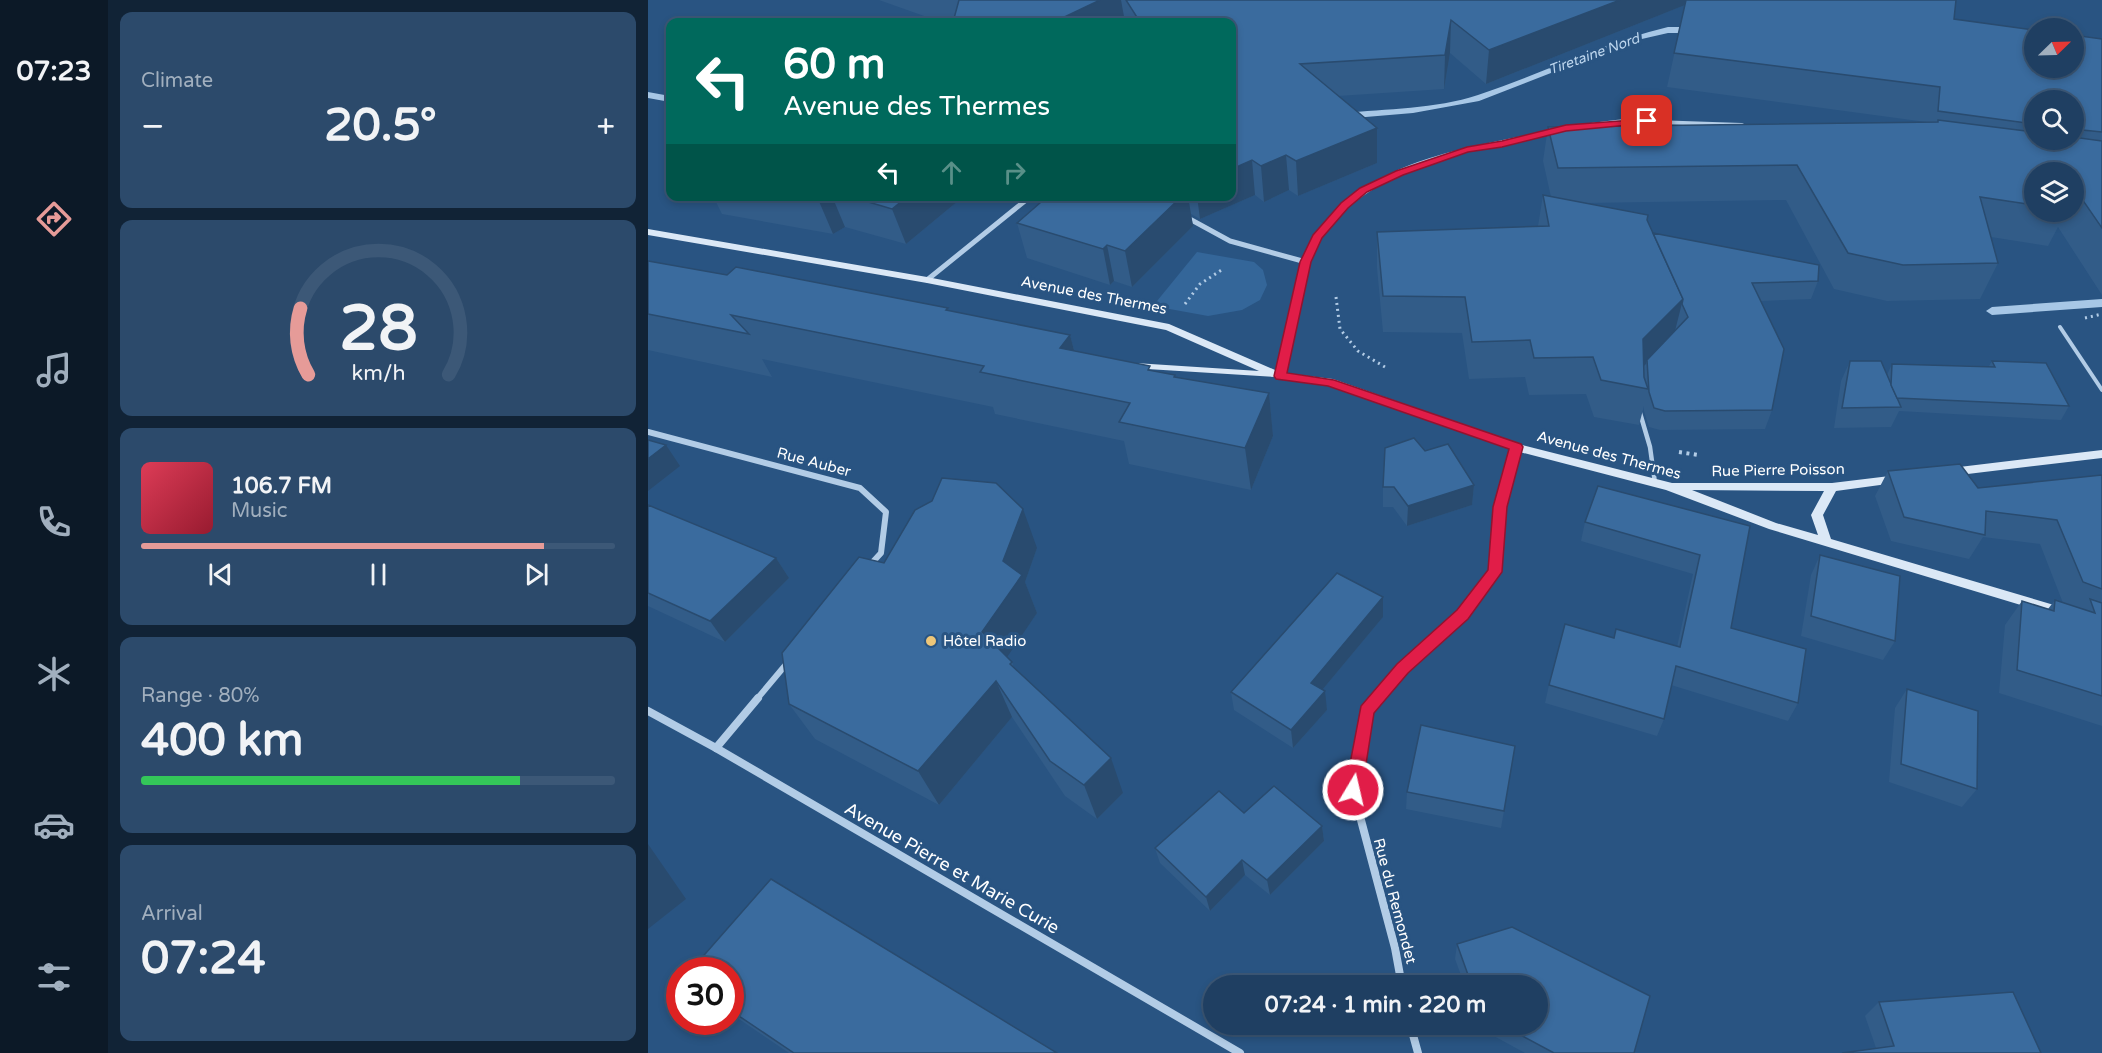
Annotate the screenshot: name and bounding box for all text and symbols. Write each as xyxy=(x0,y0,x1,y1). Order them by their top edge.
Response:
north arrow xyxy=(2024,18,2084,78)
map controls xyxy=(2024,18,2084,222)
water label: Tiretaine Nord xyxy=(1546,29,1644,78)
text: 60 m xyxy=(783,39,885,90)
icon: left xyxy=(684,42,762,120)
text: 07:23 xyxy=(17,55,91,88)
text: Climate xyxy=(141,69,213,93)
text: Avenue des Thermes xyxy=(783,90,1050,123)
button: search xyxy=(2024,90,2084,150)
pin xyxy=(1621,95,1672,146)
text: 20.5° xyxy=(324,99,437,153)
icon: arrive xyxy=(1630,104,1663,137)
text: − xyxy=(141,107,165,146)
text: + xyxy=(596,107,615,146)
icon: left xyxy=(872,156,905,189)
icon: ahead xyxy=(935,156,968,189)
icon: right xyxy=(998,156,1031,189)
button: layers xyxy=(2024,162,2084,222)
icon: directions xyxy=(33,198,75,240)
street label: Avenue des Thermes xyxy=(1019,272,1169,318)
text: 28 xyxy=(339,292,417,367)
icon: music xyxy=(33,349,75,391)
text: km/h xyxy=(351,361,405,387)
street label: Avenue des Thermes xyxy=(1535,427,1683,483)
street label: Rue Auber xyxy=(775,443,853,481)
street label: Rue Pierre Poisson xyxy=(1711,460,1845,480)
text: 106.7 FM xyxy=(231,473,332,499)
text: Music xyxy=(231,499,287,523)
icon: phone xyxy=(33,501,75,543)
icon: previous xyxy=(204,558,237,591)
icon: pause xyxy=(362,558,395,591)
icon: next xyxy=(520,558,553,591)
place label: Hôtel Radio xyxy=(943,632,1026,650)
marker: Hôtel Radio xyxy=(924,634,938,648)
icon: climate xyxy=(33,653,75,695)
text: Range · 80% xyxy=(141,684,260,708)
text: 400 km xyxy=(141,714,303,768)
position arrow xyxy=(1321,758,1385,822)
street label: Avenue Pierre et Marie Curie xyxy=(841,797,1063,939)
icon: car xyxy=(33,804,75,846)
street label: Rue du Remondet xyxy=(1370,836,1421,966)
text: Arrival xyxy=(141,902,203,926)
text: 07:24 xyxy=(141,932,266,986)
icon: filters xyxy=(33,956,75,998)
speed limit sign: 30 xyxy=(666,957,744,1035)
text: 07:24 · 1 min · 220 m xyxy=(1265,992,1486,1018)

